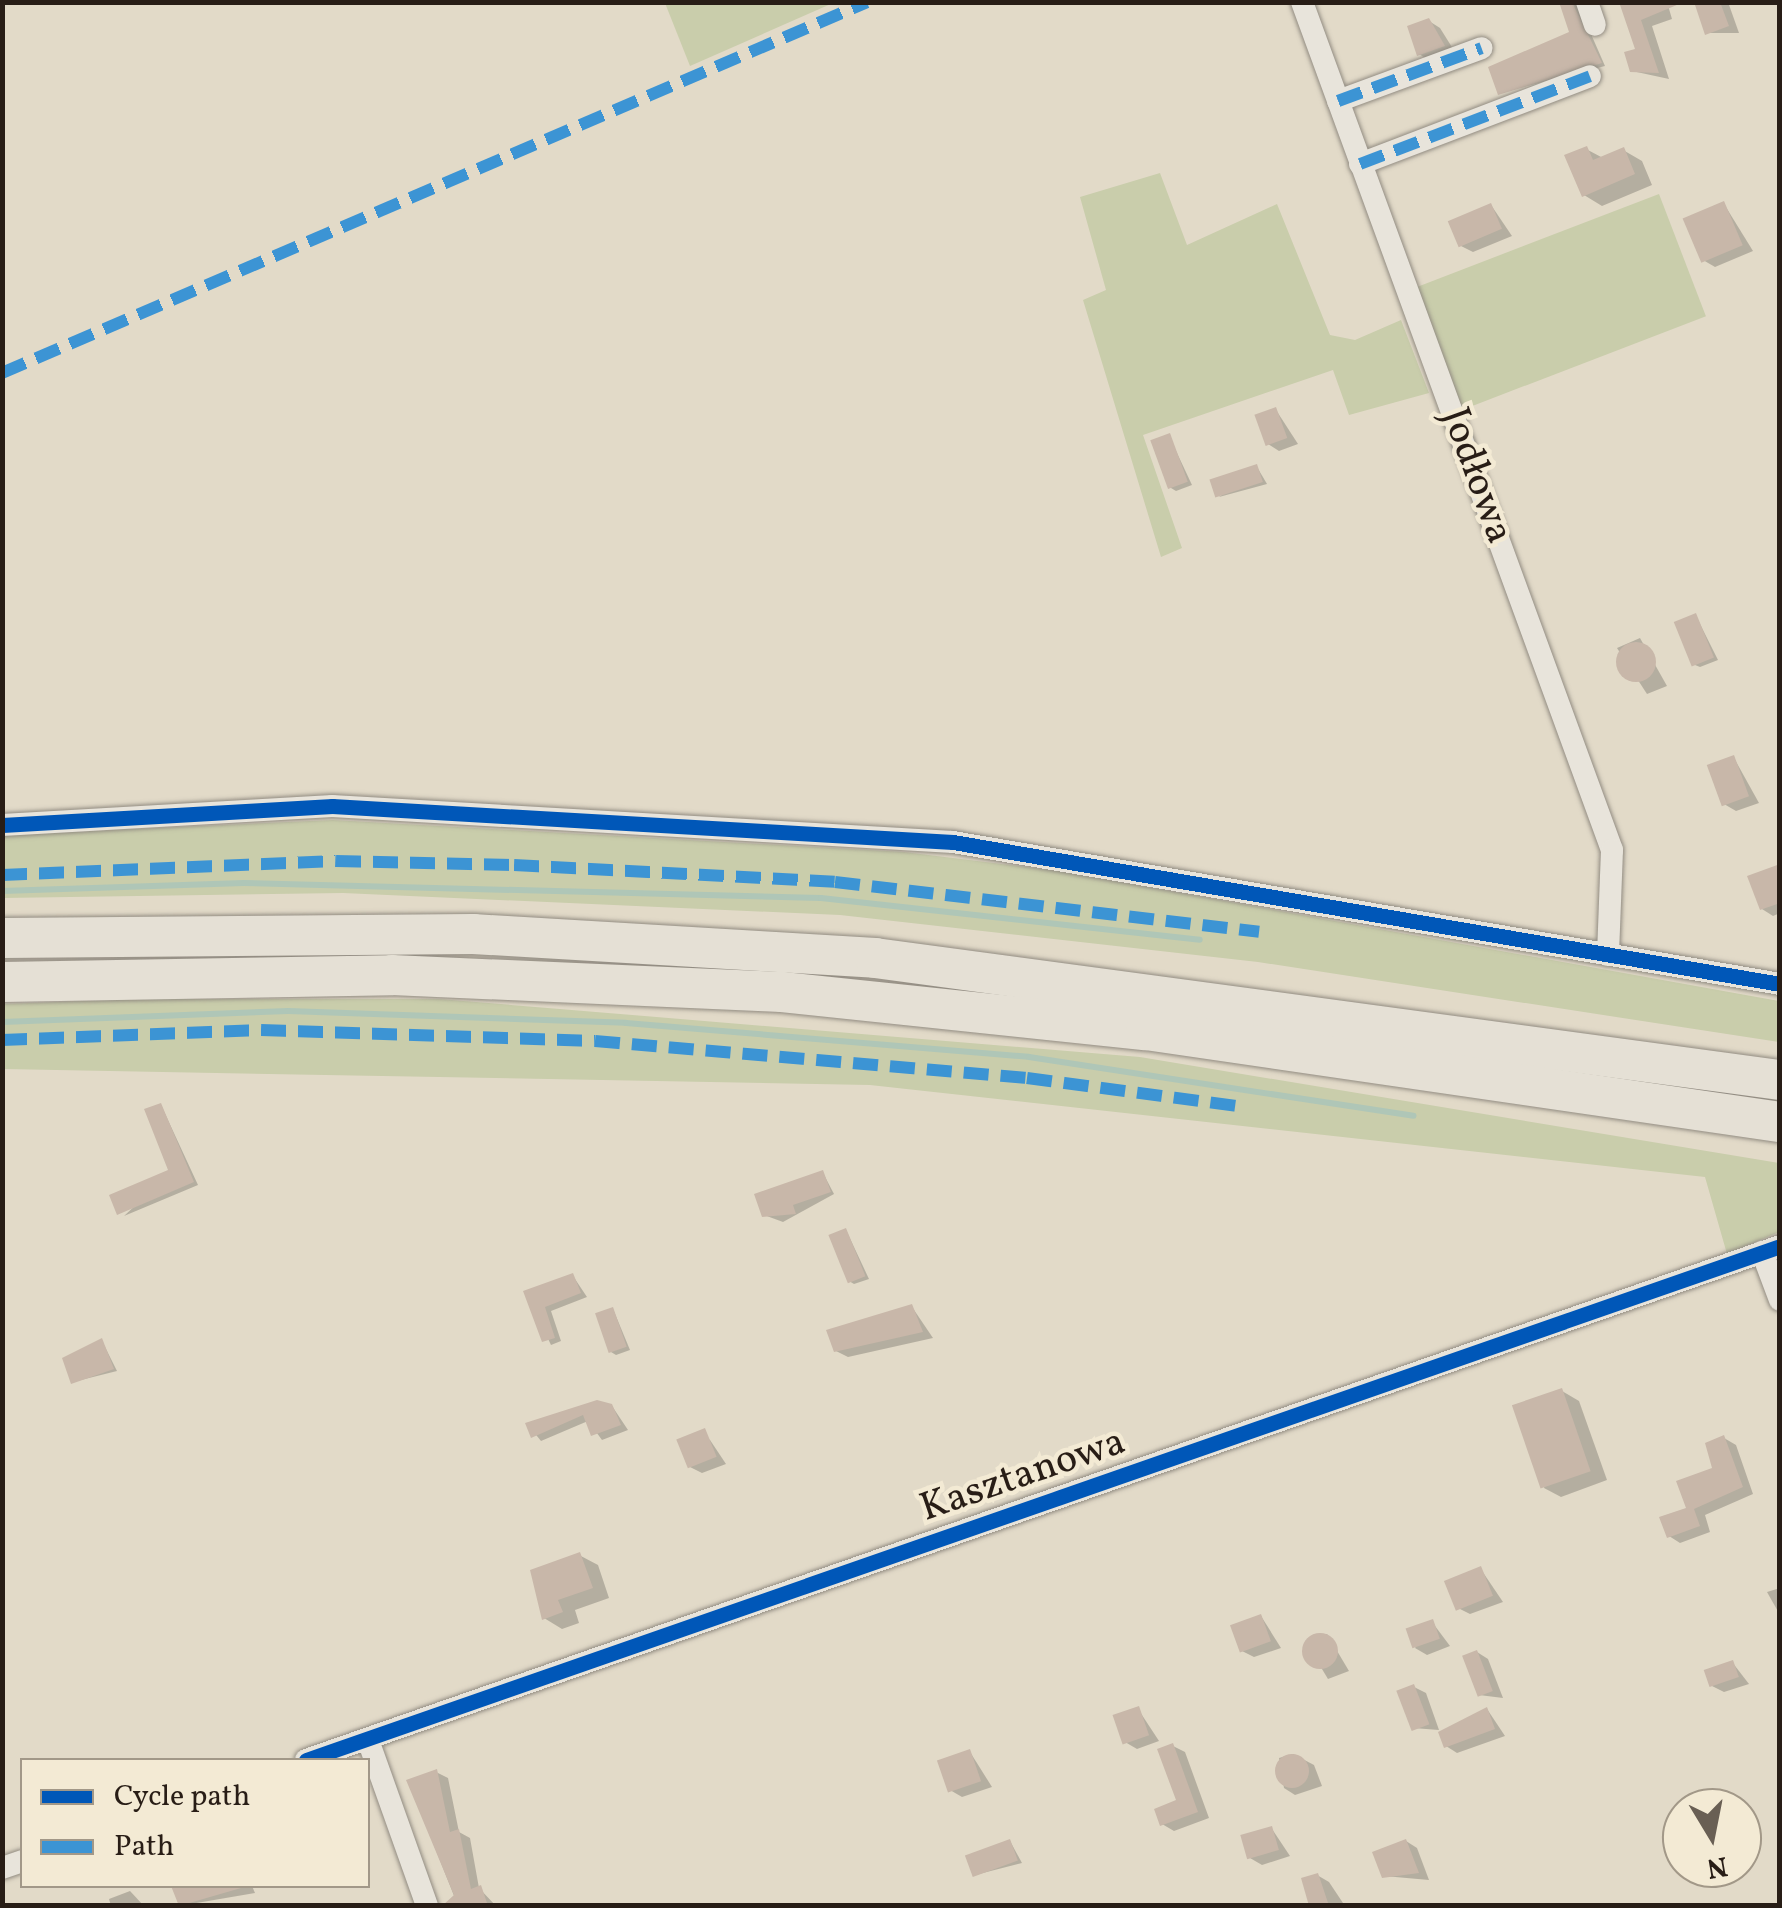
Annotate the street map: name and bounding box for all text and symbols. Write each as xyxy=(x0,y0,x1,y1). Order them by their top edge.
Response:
street label: Jodłowa xyxy=(1429,402,1523,550)
street label: Kasztanowa xyxy=(914,1419,1132,1533)
legend xyxy=(20,1758,370,1888)
text: Cycle path xyxy=(114,1776,250,1818)
north arrow xyxy=(1662,1788,1762,1888)
text: Path xyxy=(114,1826,174,1868)
text: N xyxy=(1704,1845,1730,1887)

